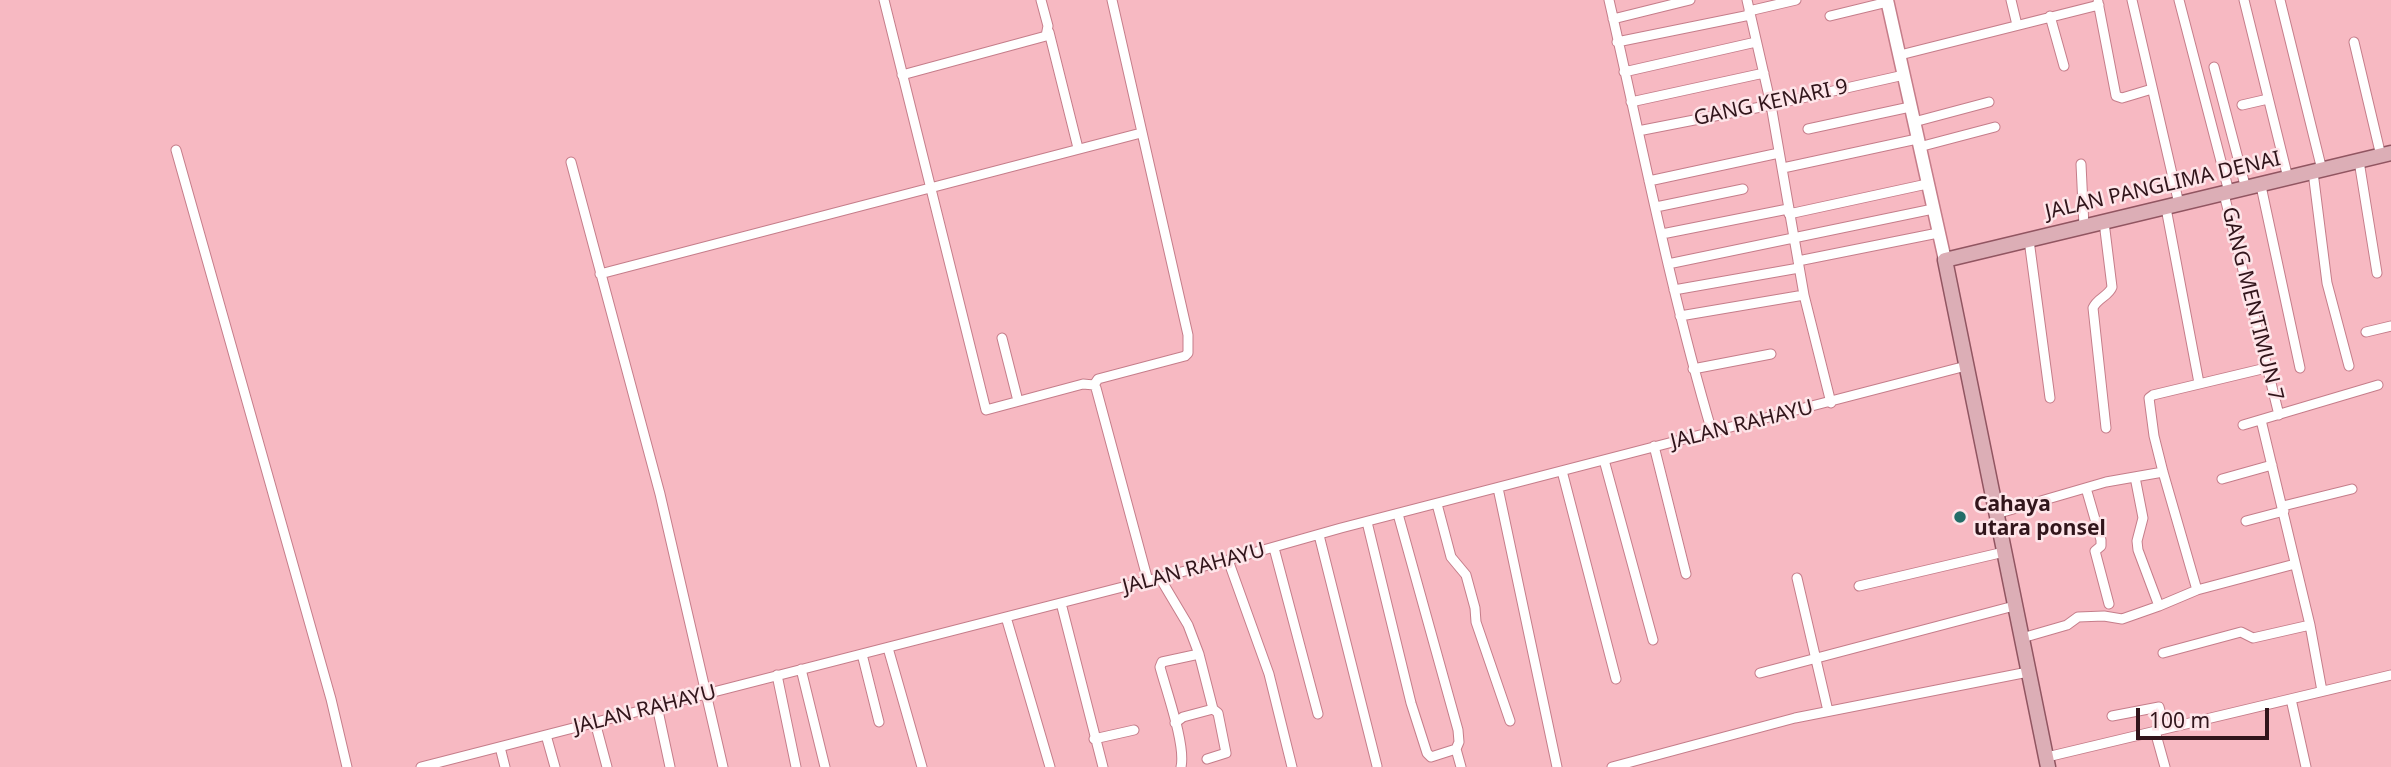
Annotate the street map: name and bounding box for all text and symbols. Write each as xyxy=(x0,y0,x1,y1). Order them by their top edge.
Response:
street label: GANG KENARI 9 xyxy=(1692,74,1850,132)
street label: JALAN PANGLIMA DENAI xyxy=(2043,147,2283,225)
street label: GANG MENTIMUN 7 xyxy=(2216,205,2288,403)
street label: JALAN RAHAYU xyxy=(1668,395,1816,455)
place label: Cahaya utara ponsel xyxy=(1974,492,2106,542)
marker: Cahaya utara ponsel xyxy=(1952,509,1968,525)
street label: JALAN RAHAYU xyxy=(1120,538,1268,600)
street label: JALAN RAHAYU xyxy=(571,680,719,740)
scale bar xyxy=(2139,694,2272,738)
text: 100 m xyxy=(2149,706,2210,734)

